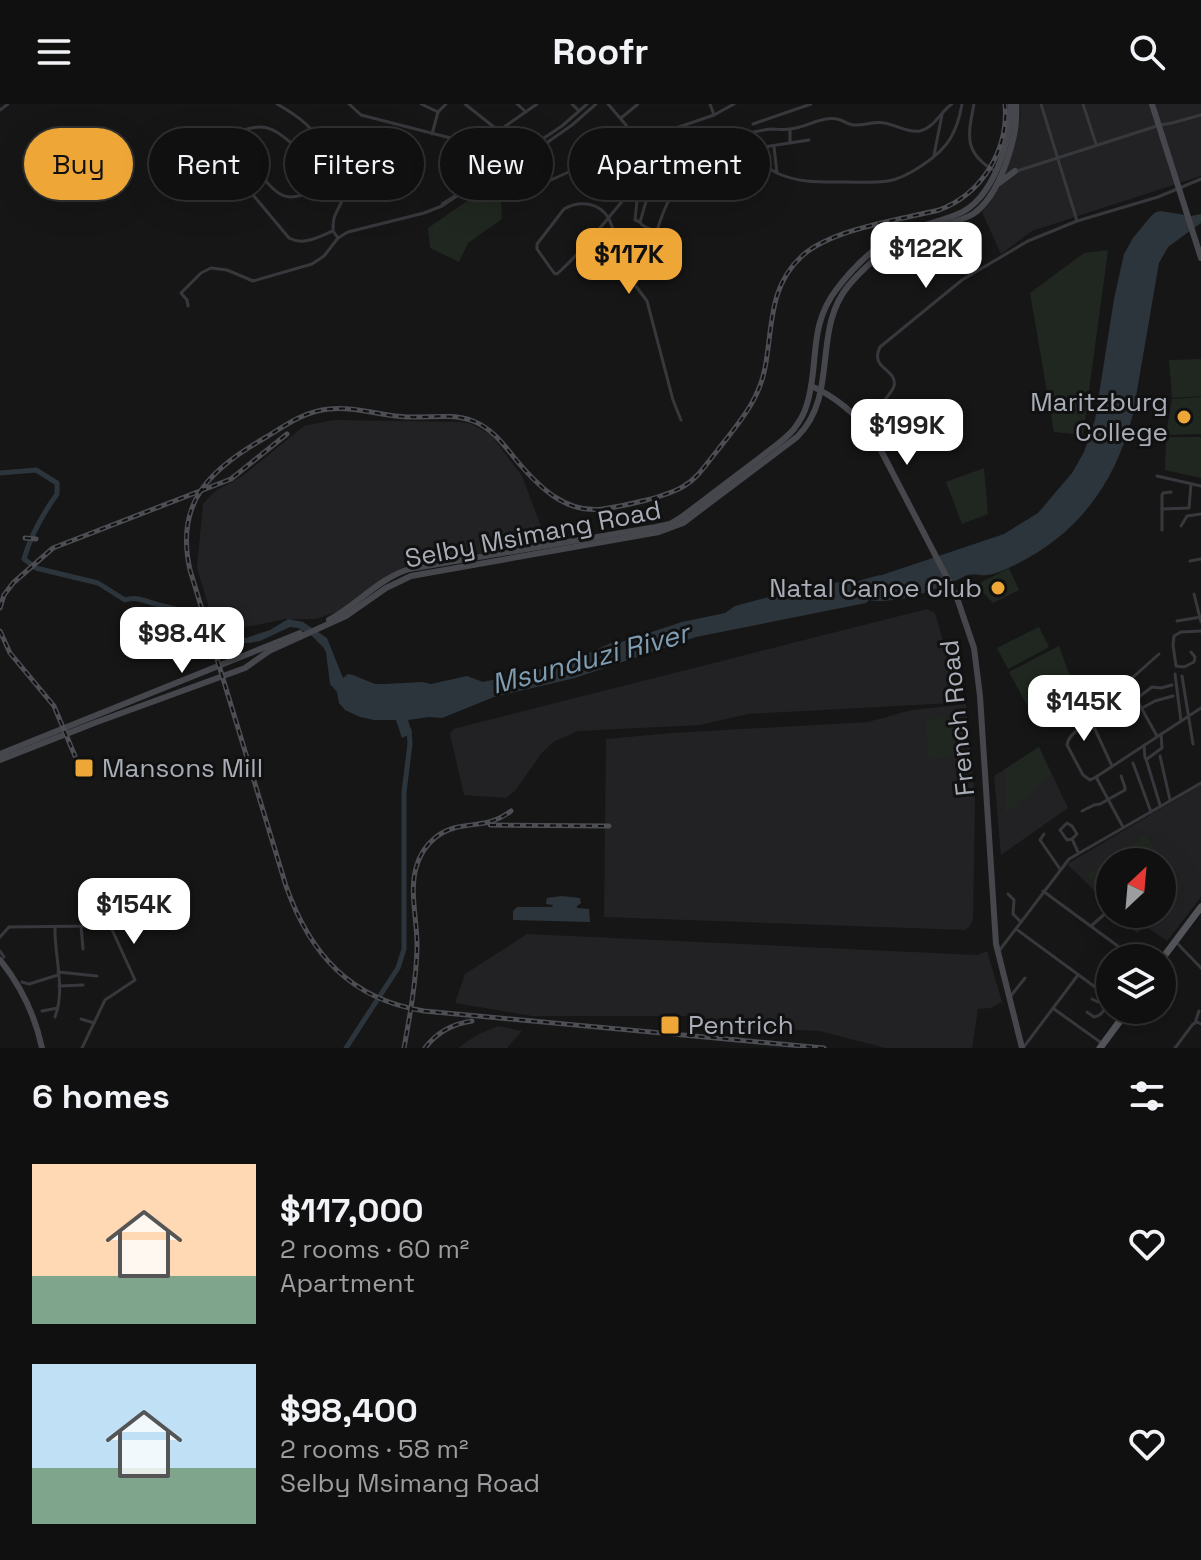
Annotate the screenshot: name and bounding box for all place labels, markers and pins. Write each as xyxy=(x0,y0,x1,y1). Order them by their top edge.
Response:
pin: $122K xyxy=(870,222,982,290)
pin: $117K xyxy=(573,228,685,296)
place label: Maritzburg College xyxy=(1030,385,1168,449)
pin: $199K xyxy=(851,399,963,467)
marker: Maritzburg College xyxy=(1175,408,1193,426)
place label: Natal Canoe Club xyxy=(769,571,982,605)
marker: Natal Canoe Club xyxy=(989,579,1007,597)
pin: $98.4K xyxy=(117,607,247,675)
pin: $145K xyxy=(1028,675,1140,743)
place label: Mansons Mill xyxy=(102,751,263,785)
marker: Mansons Mill xyxy=(73,757,95,779)
pin: $154K xyxy=(78,878,190,946)
place label: Pentrich xyxy=(688,1008,794,1042)
marker: Pentrich xyxy=(659,1014,681,1036)

